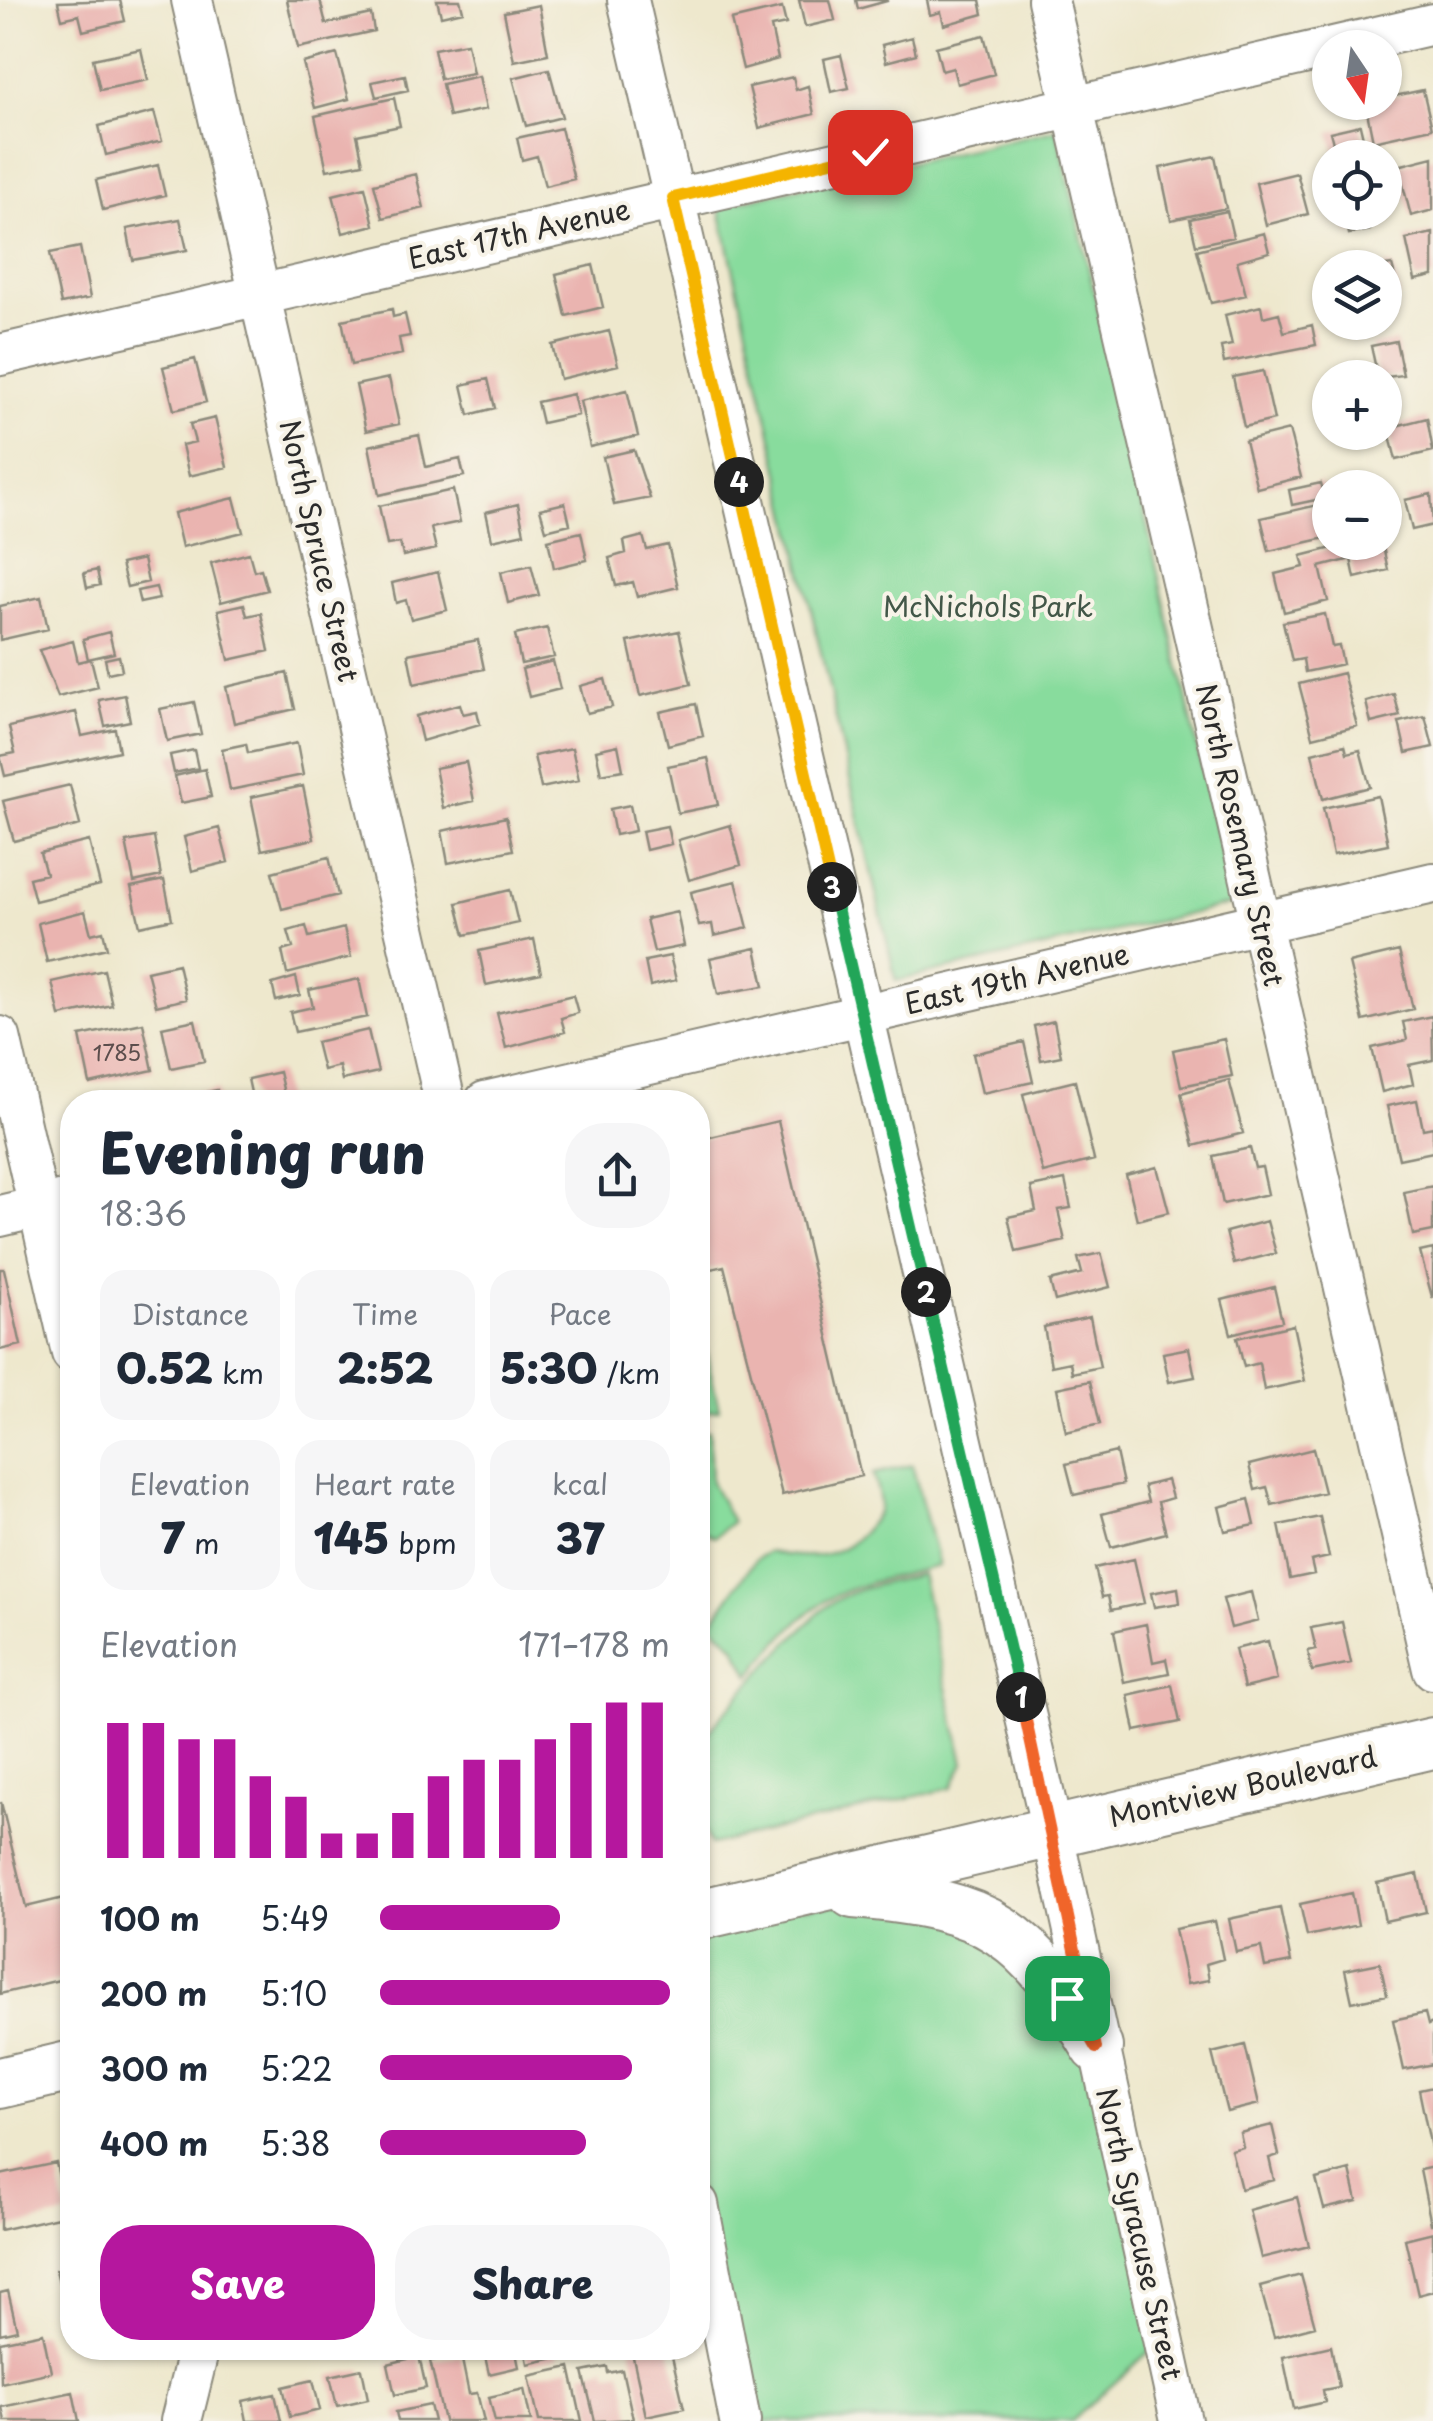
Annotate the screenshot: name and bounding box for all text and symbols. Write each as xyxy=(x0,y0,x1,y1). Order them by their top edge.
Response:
north arrow xyxy=(1312,30,1402,120)
map controls xyxy=(1312,30,1402,560)
pin xyxy=(828,110,913,195)
icon: check xyxy=(843,125,898,180)
button: locate xyxy=(1312,140,1402,230)
street label: East 17th Avenue xyxy=(404,186,634,279)
button: layers xyxy=(1312,250,1402,340)
button: + xyxy=(1312,360,1402,450)
street label: North Spruce Street xyxy=(269,415,372,686)
pin: 4 xyxy=(714,457,764,507)
text: 4 xyxy=(729,460,749,503)
button: − xyxy=(1312,470,1402,560)
park label: McNichols Park xyxy=(883,584,1093,627)
street label: North Rosemary Street xyxy=(1186,679,1297,990)
pin: 3 xyxy=(807,862,857,912)
text: 3 xyxy=(823,865,841,908)
street label: East 19th Avenue xyxy=(900,931,1133,1024)
house number: 1785 xyxy=(93,1035,141,1068)
text: Evening run xyxy=(100,1110,426,1193)
button: share xyxy=(565,1123,670,1228)
text: 18:36 xyxy=(100,1189,187,1237)
pin: 2 xyxy=(901,1267,951,1317)
text: 2 xyxy=(916,1270,936,1313)
text: Distance xyxy=(131,1292,249,1335)
text: Time xyxy=(352,1292,418,1335)
text: Pace xyxy=(548,1292,612,1335)
text: 0.52 xyxy=(116,1335,213,1398)
text: 2:52 xyxy=(337,1335,433,1398)
text: 5:30 xyxy=(500,1335,598,1398)
text: km xyxy=(213,1351,264,1394)
text: /km xyxy=(598,1351,660,1394)
text: Elevation xyxy=(130,1462,250,1505)
text: Heart rate xyxy=(314,1462,456,1505)
text: kcal xyxy=(552,1462,608,1505)
text: 7 xyxy=(161,1505,185,1568)
text: 145 xyxy=(313,1505,390,1568)
text: 37 xyxy=(556,1505,604,1568)
text: m xyxy=(185,1521,219,1564)
text: bpm xyxy=(390,1521,457,1564)
text: Elevation xyxy=(100,1620,238,1668)
text: 171–178 m xyxy=(518,1620,670,1668)
pin: 1 xyxy=(996,1672,1046,1722)
text: 1 xyxy=(1014,1675,1028,1718)
street label: Montview Boulevard xyxy=(1105,1734,1381,1837)
text: 100 m xyxy=(100,1894,200,1942)
text: 5:49 xyxy=(260,1894,329,1942)
pin xyxy=(1025,1956,1110,2041)
text: 200 m xyxy=(100,1969,207,2017)
text: 5:10 xyxy=(260,1969,327,2017)
icon: arrive xyxy=(1040,1971,1095,2026)
text: 300 m xyxy=(100,2044,208,2092)
text: 5:22 xyxy=(260,2044,333,2092)
street label: North Syracuse Street xyxy=(1086,2083,1195,2384)
text: 400 m xyxy=(100,2119,208,2167)
text: 5:38 xyxy=(260,2119,331,2167)
button: Save xyxy=(100,2225,375,2340)
button: Share xyxy=(395,2225,670,2340)

